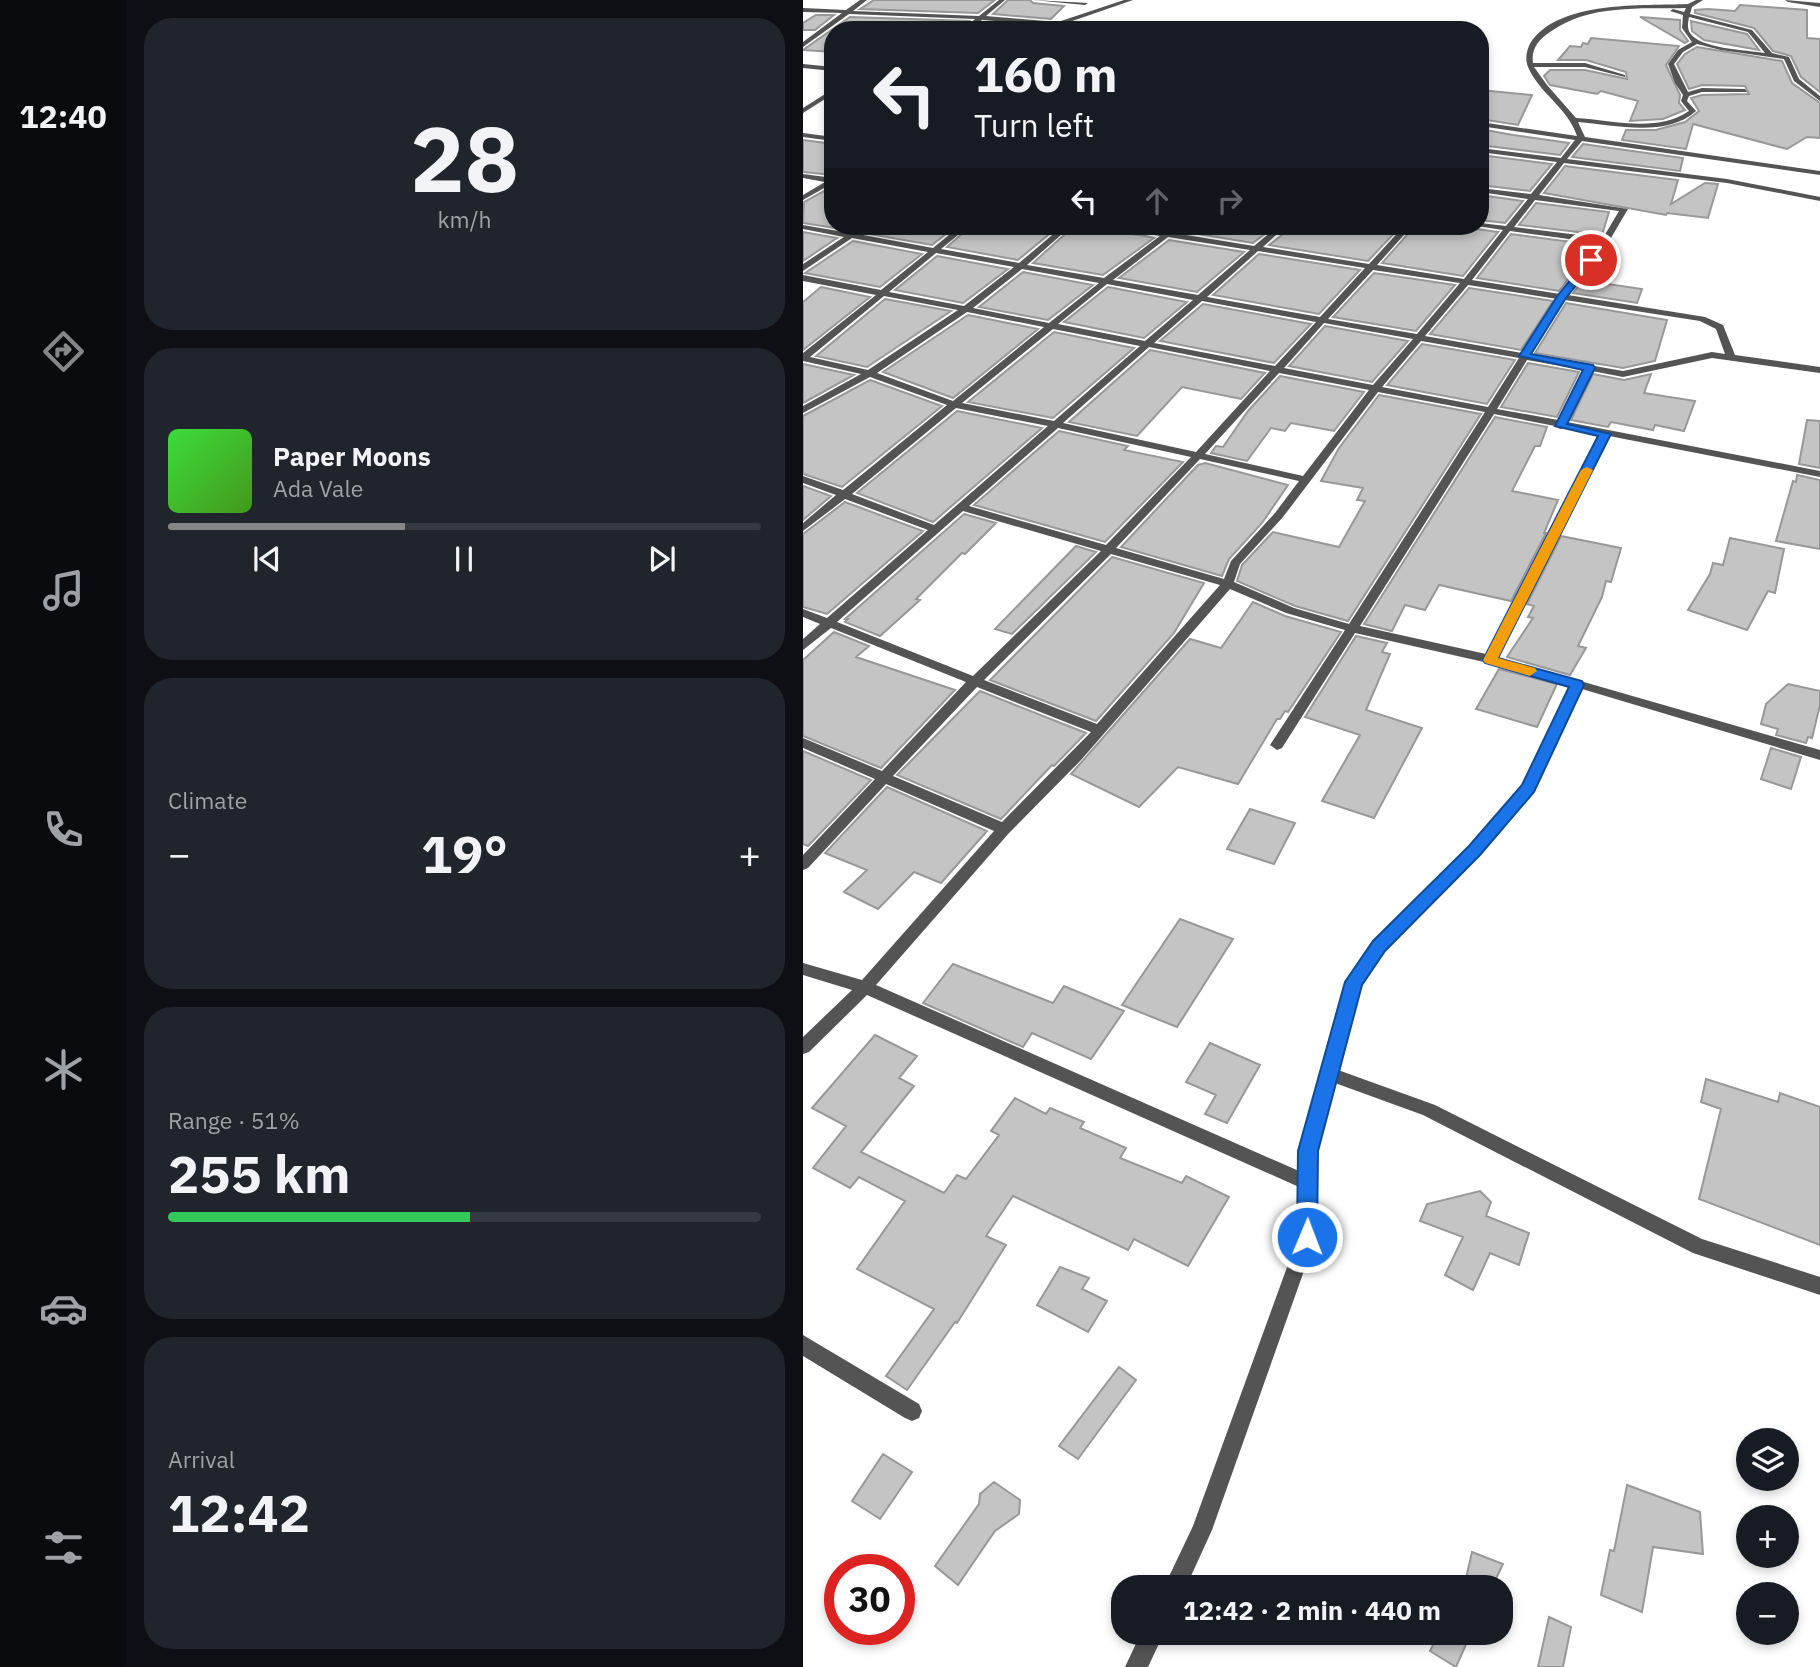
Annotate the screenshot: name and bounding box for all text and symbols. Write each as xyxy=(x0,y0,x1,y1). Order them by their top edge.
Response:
text: 160 m xyxy=(974,42,1118,105)
icon: left xyxy=(859,49,950,140)
text: 12:40 xyxy=(19,95,107,137)
text: 28 xyxy=(410,99,519,217)
text: Turn left xyxy=(974,104,1094,146)
icon: left xyxy=(1065,182,1103,220)
icon: ahead xyxy=(1138,182,1176,220)
icon: right xyxy=(1211,182,1249,220)
text: km/h xyxy=(437,204,492,234)
pin xyxy=(1561,230,1621,290)
icon: arrive xyxy=(1572,241,1610,279)
icon: directions xyxy=(39,327,88,376)
text: Paper Moons xyxy=(273,439,431,473)
text: Ada Vale xyxy=(273,473,363,503)
icon: previous xyxy=(248,540,286,578)
icon: pause xyxy=(445,540,483,578)
icon: next xyxy=(643,540,681,578)
icon: music xyxy=(39,566,88,615)
text: Climate xyxy=(168,785,247,815)
icon: phone xyxy=(39,805,88,854)
text: 19° xyxy=(421,820,508,887)
text: − xyxy=(168,829,191,878)
text: + xyxy=(738,829,761,878)
icon: climate xyxy=(39,1045,88,1094)
text: Range · 51% xyxy=(168,1105,300,1135)
text: 255 km xyxy=(168,1140,350,1207)
position arrow xyxy=(1270,1200,1344,1274)
icon: car xyxy=(39,1284,88,1333)
map controls xyxy=(1736,1428,1799,1645)
button: layers xyxy=(1736,1428,1799,1491)
text: Arrival xyxy=(168,1444,235,1474)
text: 12:42 xyxy=(168,1479,310,1546)
button: + xyxy=(1736,1505,1799,1568)
icon: filters xyxy=(39,1523,88,1572)
speed limit sign: 30 xyxy=(824,1554,915,1645)
button: − xyxy=(1736,1582,1799,1645)
text: 12:42 · 2 min · 440 m xyxy=(1183,1593,1441,1627)

